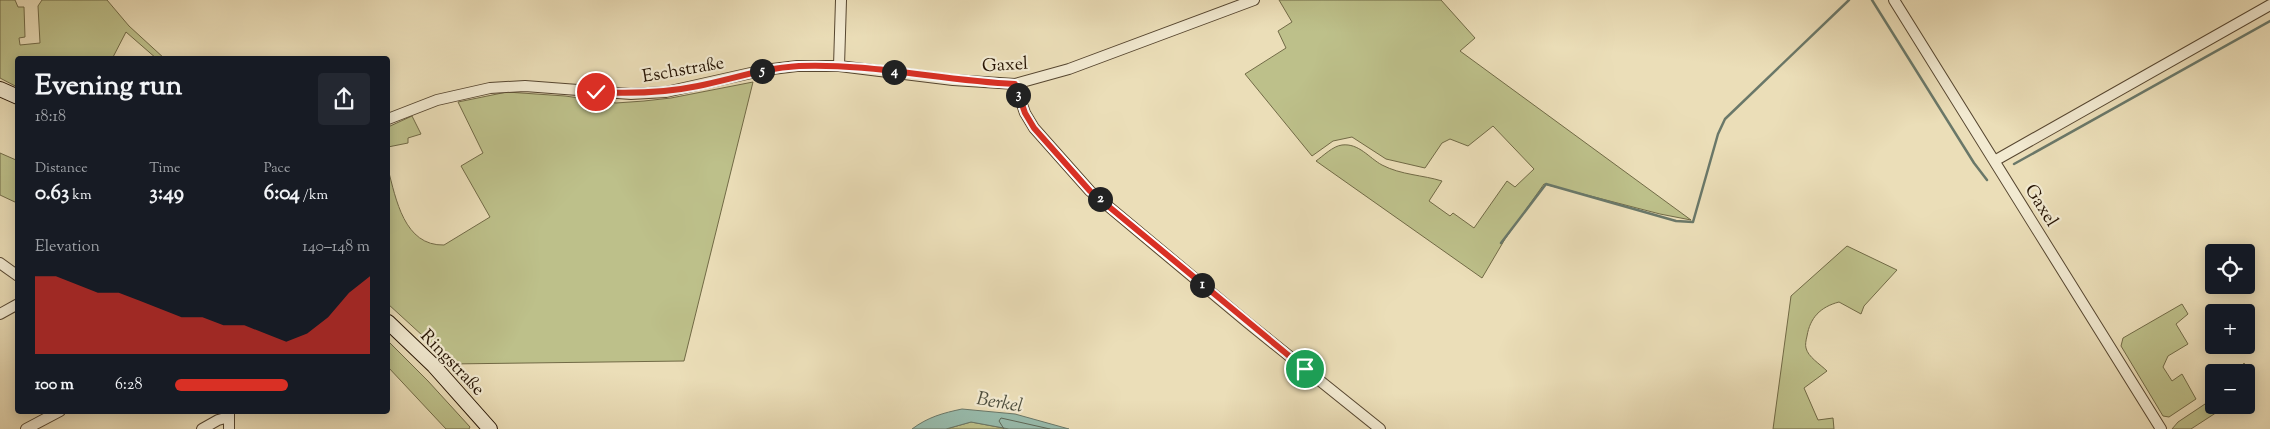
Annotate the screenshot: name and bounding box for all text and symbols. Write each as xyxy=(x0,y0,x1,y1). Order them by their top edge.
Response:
street label: Eschstraße xyxy=(640,51,726,91)
street label: Gaxel xyxy=(981,52,1029,80)
pin: 5 xyxy=(750,58,774,84)
pin: 4 xyxy=(882,60,906,84)
text: 5 xyxy=(760,61,765,81)
text: 4 xyxy=(891,62,898,82)
text: Evening run xyxy=(35,67,182,107)
pin xyxy=(575,71,617,113)
button: share xyxy=(318,73,370,125)
icon: check xyxy=(582,78,610,106)
pin: 3 xyxy=(1006,82,1030,108)
text: 3 xyxy=(1016,85,1021,105)
text: 18:18 xyxy=(35,106,66,129)
text: Distance xyxy=(35,159,88,179)
text: Time xyxy=(149,159,180,179)
text: Pace xyxy=(264,159,290,179)
text: 0.63 xyxy=(35,179,69,209)
text: 3:49 xyxy=(149,179,184,209)
text: 6:04 xyxy=(264,179,300,209)
street label: Gaxel xyxy=(2017,180,2064,232)
text: km xyxy=(69,186,92,206)
text: /km xyxy=(300,186,328,206)
pin: 2 xyxy=(1088,186,1112,212)
text: 2 xyxy=(1097,189,1104,209)
text: Elevation xyxy=(35,236,100,259)
text: 140–148 m xyxy=(302,236,370,259)
map controls xyxy=(2205,244,2255,414)
button: locate xyxy=(2205,244,2255,294)
pin: 1 xyxy=(1190,272,1214,298)
text: 1 xyxy=(1200,275,1205,295)
button: + xyxy=(2205,304,2255,354)
street label: Ringstraße xyxy=(413,324,490,402)
pin xyxy=(1284,348,1326,390)
icon: arrive xyxy=(1291,355,1319,383)
button: − xyxy=(2205,364,2255,414)
text: 100 m xyxy=(35,374,74,397)
text: 6:28 xyxy=(115,374,142,397)
water label: Berkel xyxy=(974,386,1025,421)

